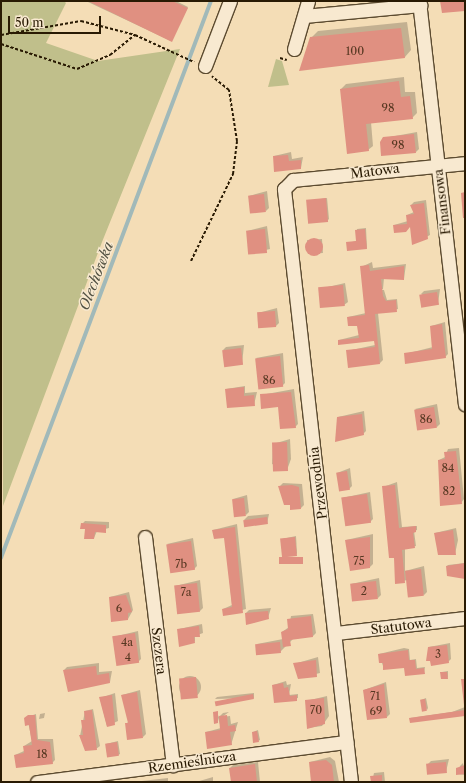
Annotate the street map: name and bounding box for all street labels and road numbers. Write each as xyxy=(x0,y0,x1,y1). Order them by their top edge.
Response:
street label: Matowa xyxy=(350,160,400,182)
street label: Finansowa xyxy=(430,168,454,236)
street label: Przewodnia xyxy=(306,446,330,520)
street label: Statutowa xyxy=(370,615,432,637)
street label: Szczera xyxy=(148,626,170,676)
street label: Rzemieślnicza xyxy=(147,748,237,776)

